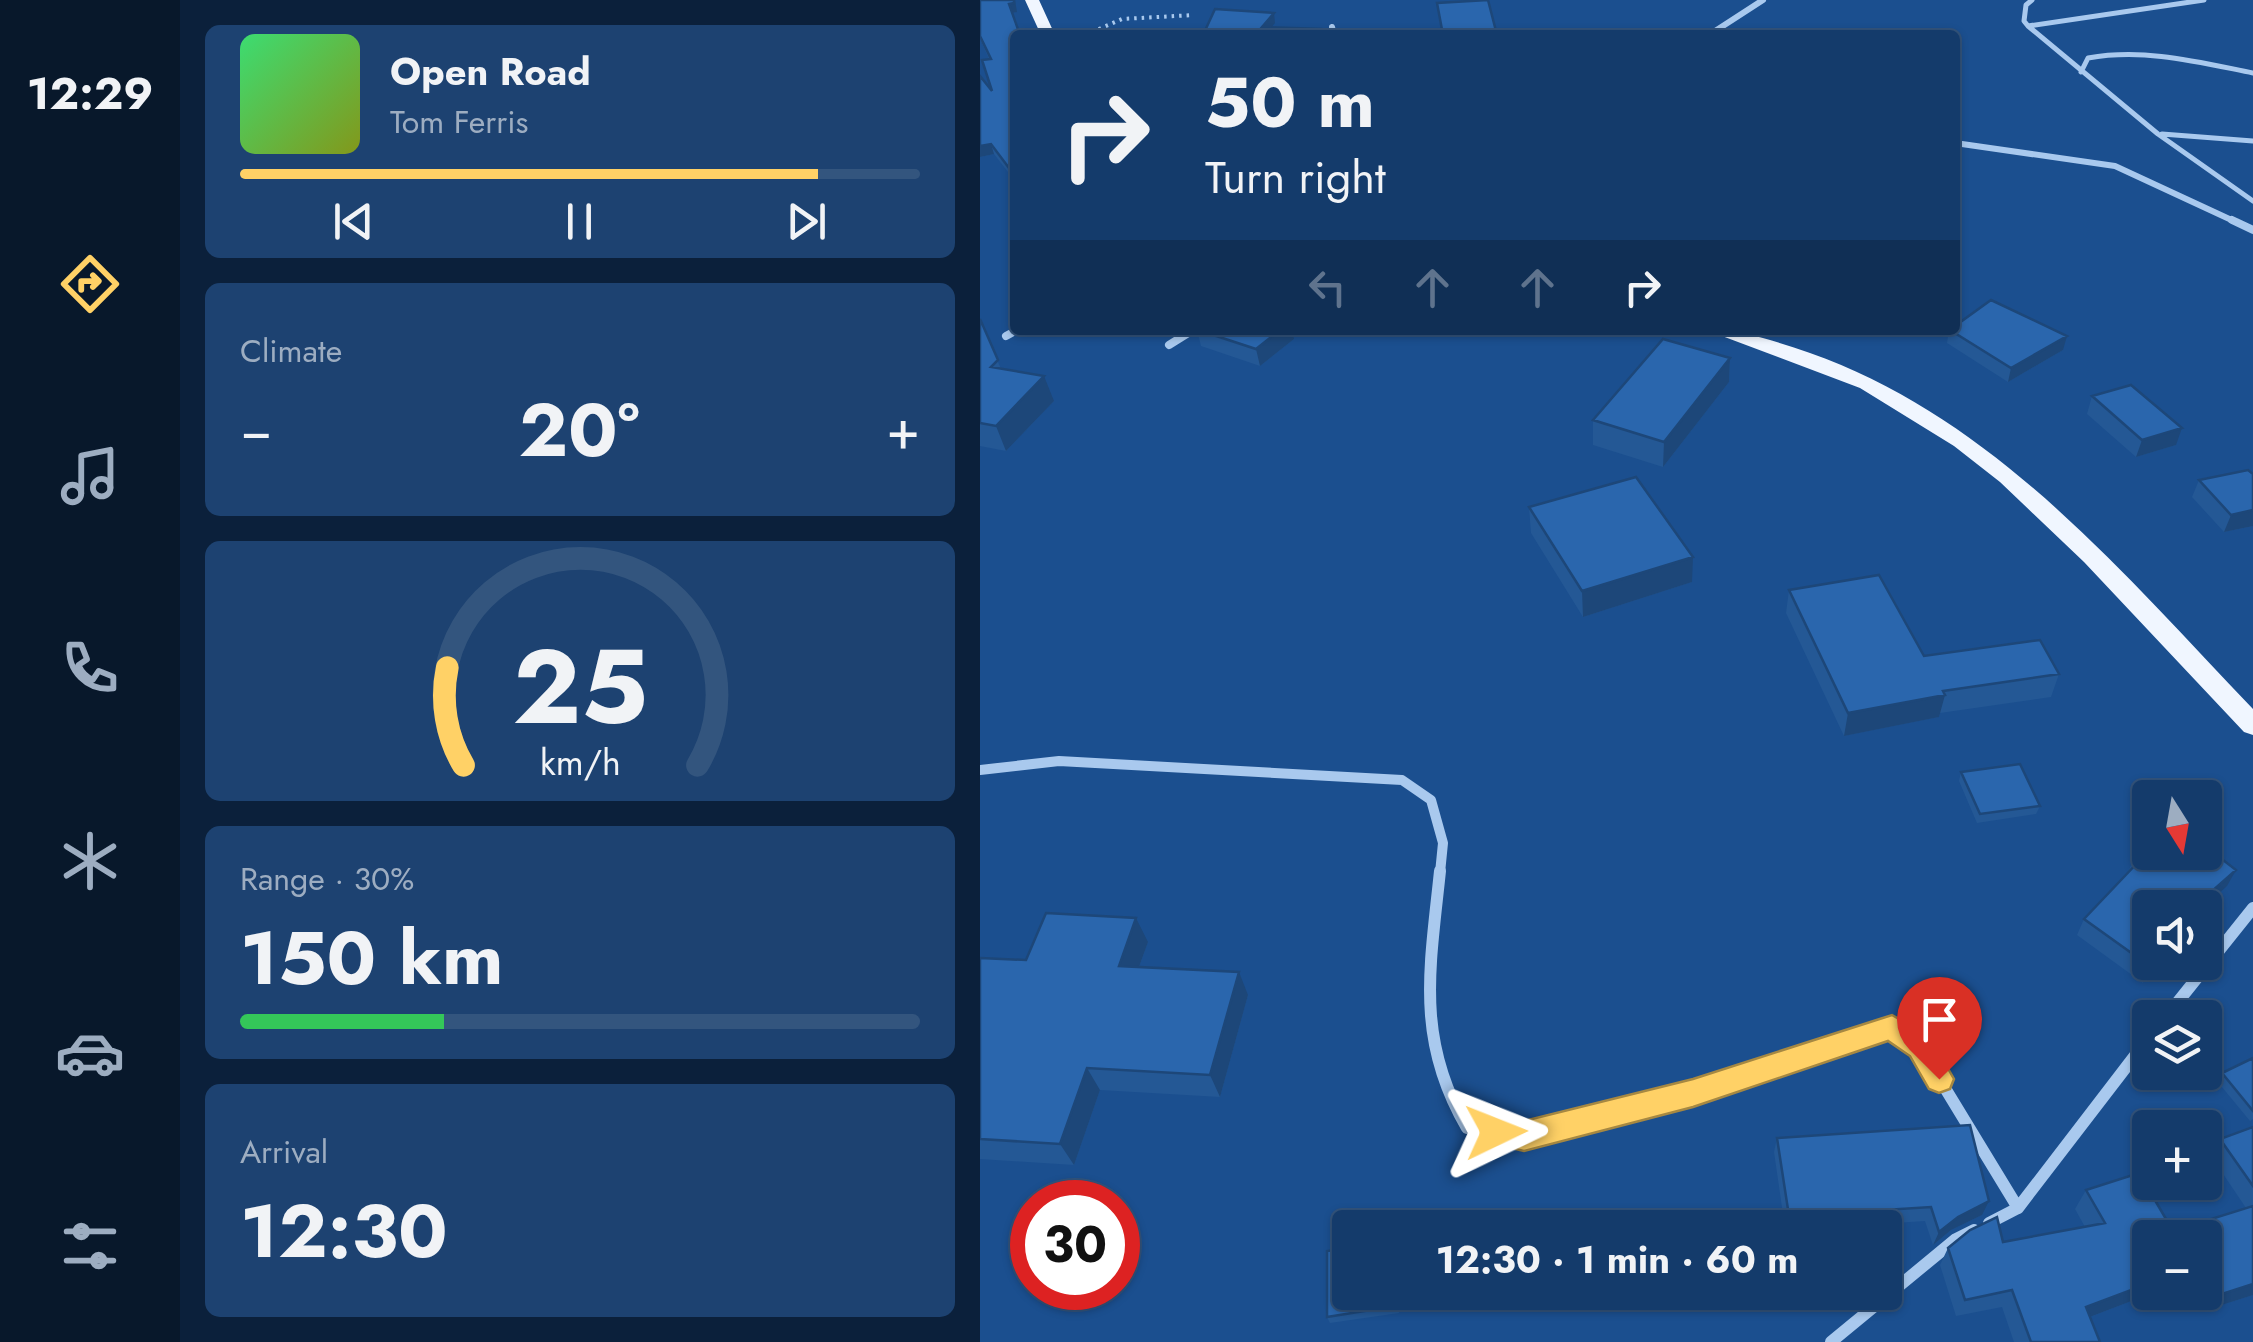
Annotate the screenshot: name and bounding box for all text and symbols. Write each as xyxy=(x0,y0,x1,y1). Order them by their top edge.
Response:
text: Open Road xyxy=(390,44,591,99)
text: 50 m xyxy=(1205,52,1375,153)
text: 12:29 xyxy=(27,61,153,126)
icon: right xyxy=(1040,70,1170,200)
text: Tom Ferris xyxy=(390,99,528,145)
text: Turn right xyxy=(1205,145,1386,210)
icon: previous xyxy=(326,194,381,249)
icon: pause xyxy=(552,194,607,249)
icon: next xyxy=(779,194,834,249)
icon: directions xyxy=(55,249,125,319)
icon: left xyxy=(1300,260,1355,315)
icon: ahead xyxy=(1405,260,1460,315)
icon: ahead xyxy=(1510,260,1565,315)
icon: right xyxy=(1615,260,1670,315)
text: Climate xyxy=(240,328,342,374)
text: 20° xyxy=(519,376,640,484)
text: − xyxy=(240,390,272,470)
text: + xyxy=(886,390,920,470)
icon: music xyxy=(55,441,125,511)
text: 25 xyxy=(512,612,648,762)
icon: phone xyxy=(55,633,125,703)
text: km/h xyxy=(540,737,620,788)
north arrow xyxy=(2132,780,2222,870)
map controls xyxy=(2132,780,2222,1310)
icon: climate xyxy=(55,826,125,896)
text: Range · 30% xyxy=(240,856,414,902)
button: sound xyxy=(2132,890,2222,980)
text: 150 km xyxy=(240,904,503,1012)
pin xyxy=(1897,977,1982,1080)
icon: arrive xyxy=(1912,992,1967,1047)
button: layers xyxy=(2132,1000,2222,1090)
icon: car xyxy=(55,1018,125,1088)
position arrow xyxy=(1444,1080,1548,1184)
button: + xyxy=(2132,1110,2222,1200)
text: Arrival xyxy=(240,1129,328,1175)
text: 12:30 xyxy=(240,1177,448,1285)
speed limit sign: 30 xyxy=(1010,1180,1140,1310)
icon: filters xyxy=(55,1211,125,1281)
button: − xyxy=(2132,1220,2222,1310)
text: 12:30 · 1 min · 60 m xyxy=(1436,1232,1798,1287)

